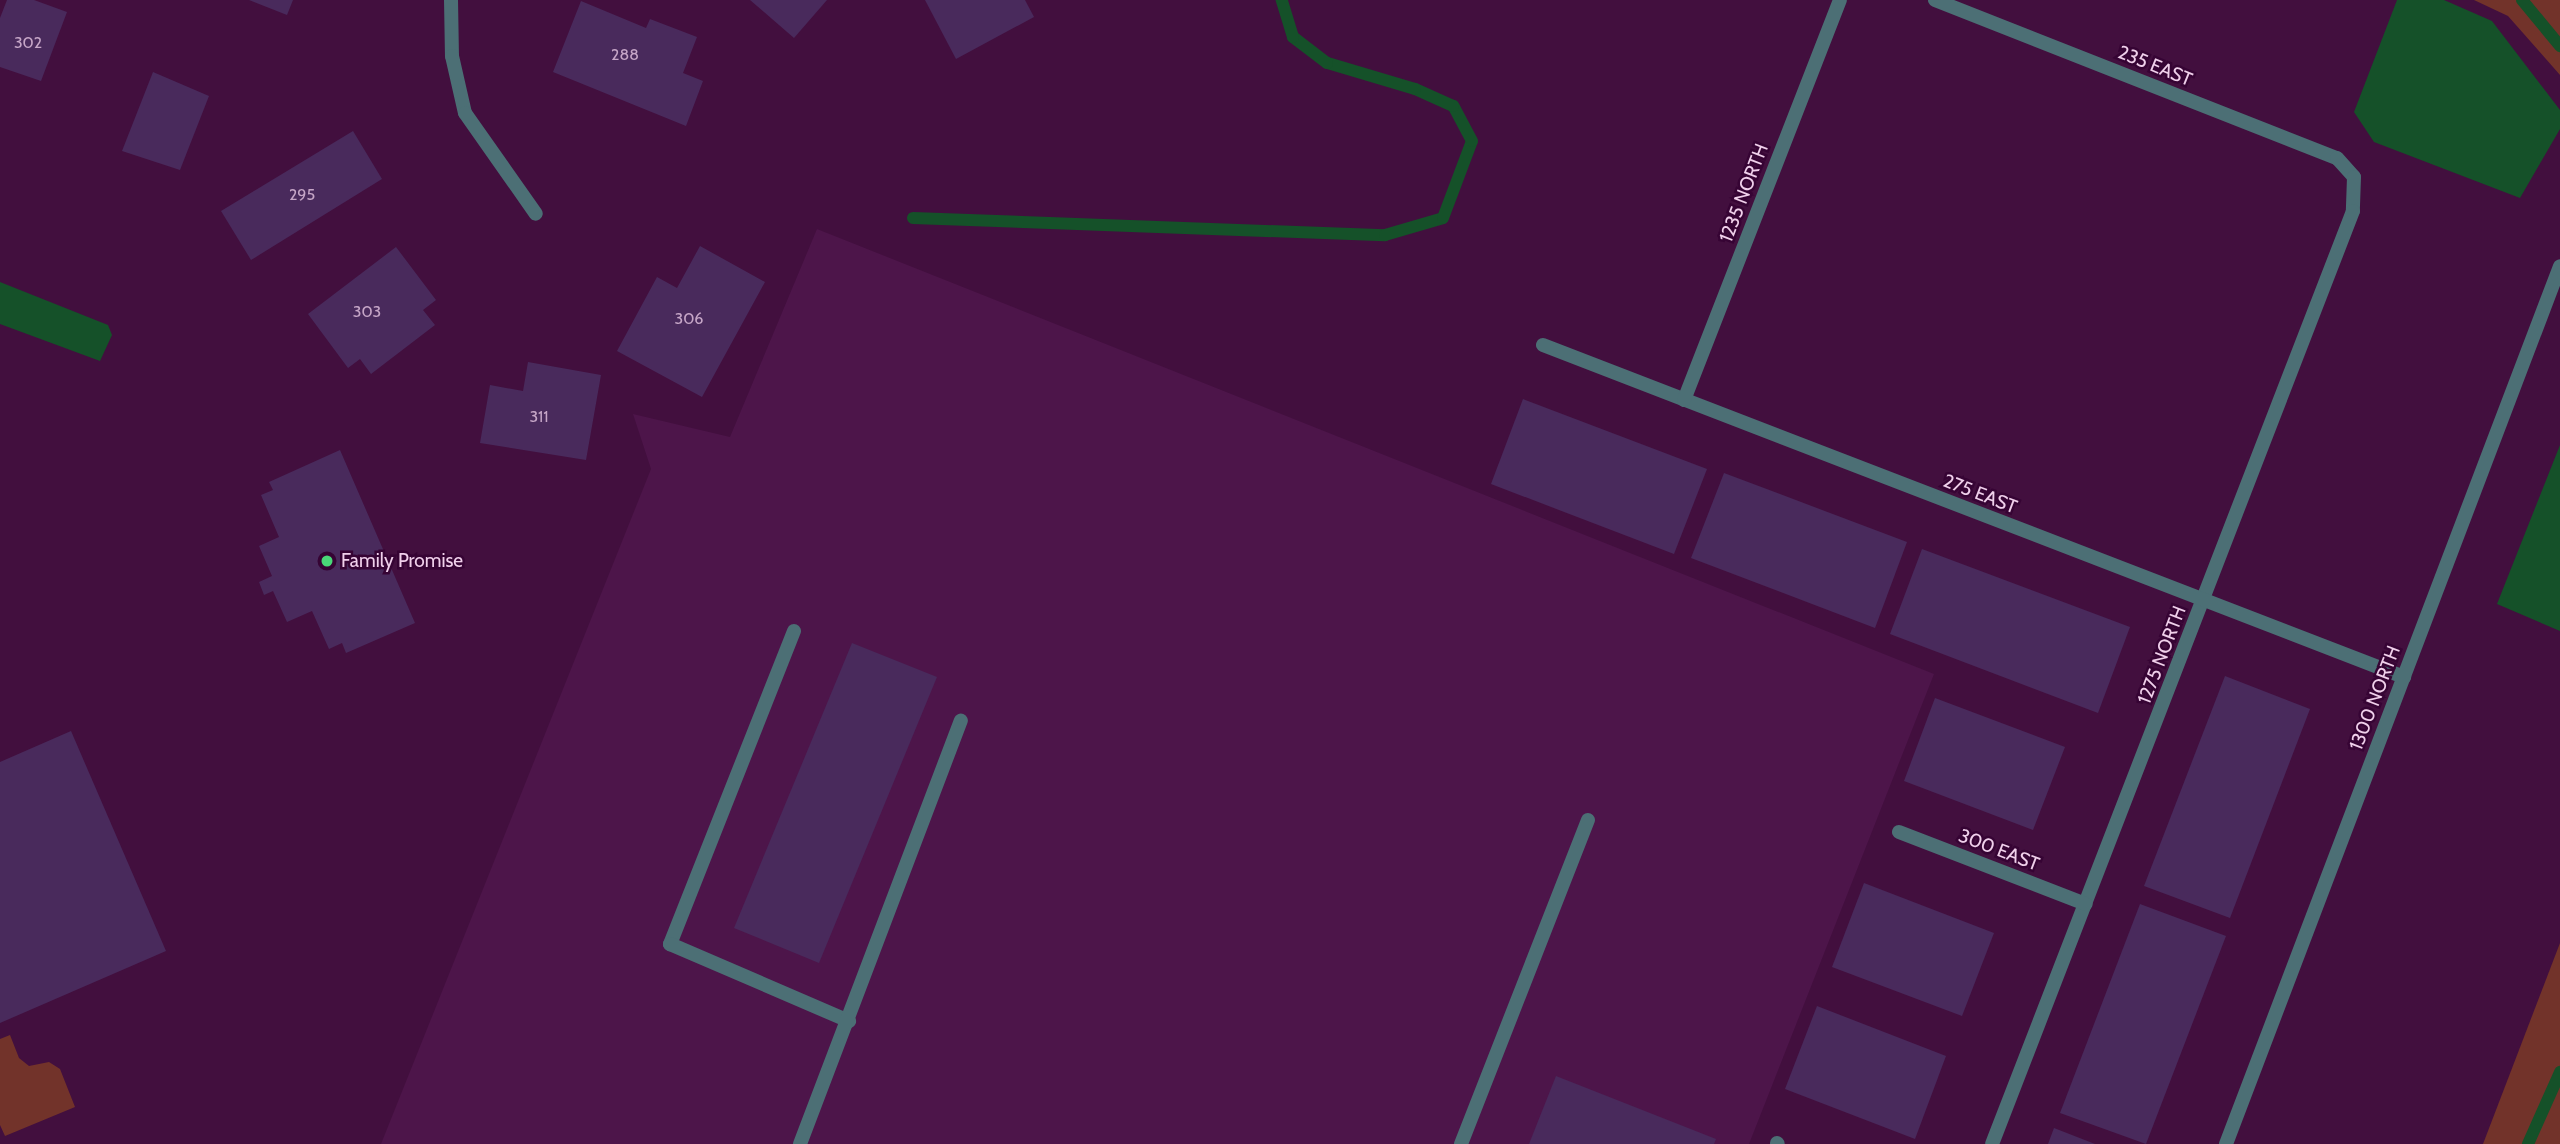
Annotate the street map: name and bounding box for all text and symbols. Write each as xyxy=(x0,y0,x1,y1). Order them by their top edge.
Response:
house number: 302 xyxy=(14,33,42,53)
street label: 235 EAST xyxy=(2114,41,2196,91)
house number: 288 xyxy=(611,45,639,65)
street label: 1235 NORTH xyxy=(1715,140,1773,246)
house number: 295 xyxy=(289,185,315,205)
house number: 303 xyxy=(353,302,381,322)
house number: 306 xyxy=(675,309,703,329)
house number: 311 xyxy=(529,407,549,427)
street label: 275 EAST xyxy=(1940,469,2020,519)
place label: Family Promise xyxy=(341,550,463,572)
marker: Family Promise xyxy=(319,553,335,569)
street label: 1275 NORTH xyxy=(2133,603,2191,707)
street label: 1300 NORTH xyxy=(2345,643,2405,753)
street label: 300 EAST xyxy=(1955,824,2043,876)

